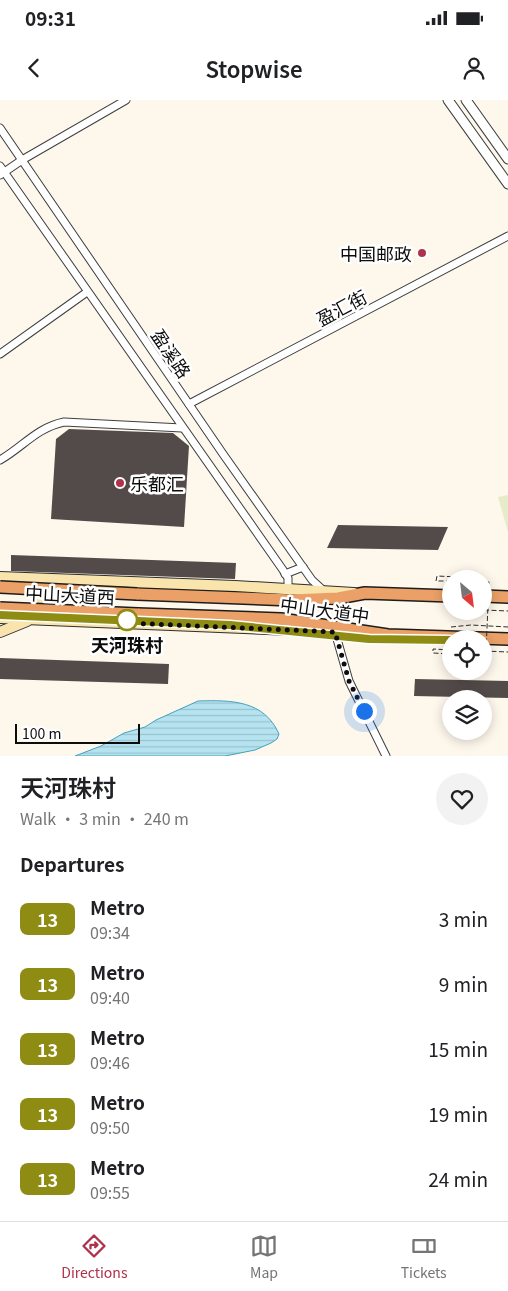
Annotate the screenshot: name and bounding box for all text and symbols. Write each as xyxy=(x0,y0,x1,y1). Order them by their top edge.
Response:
text: 09:31 xyxy=(25,4,76,31)
text: Stopwise xyxy=(205,52,303,84)
icon: back xyxy=(20,54,48,82)
icon: person xyxy=(460,54,488,82)
place label: 中国邮政 xyxy=(340,240,412,266)
marker: 中国邮政 xyxy=(416,247,428,259)
street label: 盈汇街 xyxy=(311,283,371,331)
street label: 盈溪路 xyxy=(146,323,198,383)
place label: 乐都汇 xyxy=(130,470,184,496)
marker: 乐都汇 xyxy=(114,477,126,489)
north arrow xyxy=(442,570,492,620)
map controls xyxy=(442,570,492,740)
street label: 中山大道西 xyxy=(24,579,116,609)
street label: 中山大道中 xyxy=(279,590,371,628)
marker: 天河珠村 xyxy=(116,609,138,631)
button: locate xyxy=(442,630,492,680)
place label: 天河珠村 xyxy=(91,631,163,657)
button: layers xyxy=(442,690,492,740)
your location xyxy=(352,699,377,724)
scale bar xyxy=(15,721,140,744)
text: 100 m xyxy=(22,723,61,743)
text: 天河珠村 xyxy=(20,769,116,804)
button: heart xyxy=(436,773,488,825)
text: Walk · 3 min · 240 m xyxy=(20,806,189,830)
text: Departures xyxy=(20,850,125,877)
text: Metro xyxy=(90,893,145,920)
text: 3 min xyxy=(439,905,488,932)
text: 13 xyxy=(37,906,58,932)
text: 09:34 xyxy=(90,920,130,944)
text: Metro xyxy=(90,958,145,985)
text: 9 min xyxy=(439,970,488,997)
text: 13 xyxy=(37,971,58,997)
text: 09:40 xyxy=(90,985,130,1009)
text: Metro xyxy=(90,1023,145,1050)
text: 15 min xyxy=(428,1035,488,1062)
text: 13 xyxy=(37,1036,58,1062)
text: 09:46 xyxy=(90,1050,130,1074)
text: Metro xyxy=(90,1088,145,1115)
text: 19 min xyxy=(428,1100,488,1127)
text: 13 xyxy=(37,1101,58,1127)
text: 09:50 xyxy=(90,1115,130,1139)
text: Metro xyxy=(90,1153,145,1180)
text: 24 min xyxy=(428,1165,488,1192)
text: 13 xyxy=(37,1166,58,1192)
text: 09:55 xyxy=(90,1180,130,1204)
tab: Directions xyxy=(61,1232,127,1282)
tab: Map xyxy=(250,1232,278,1282)
tab: Tickets xyxy=(401,1232,447,1282)

